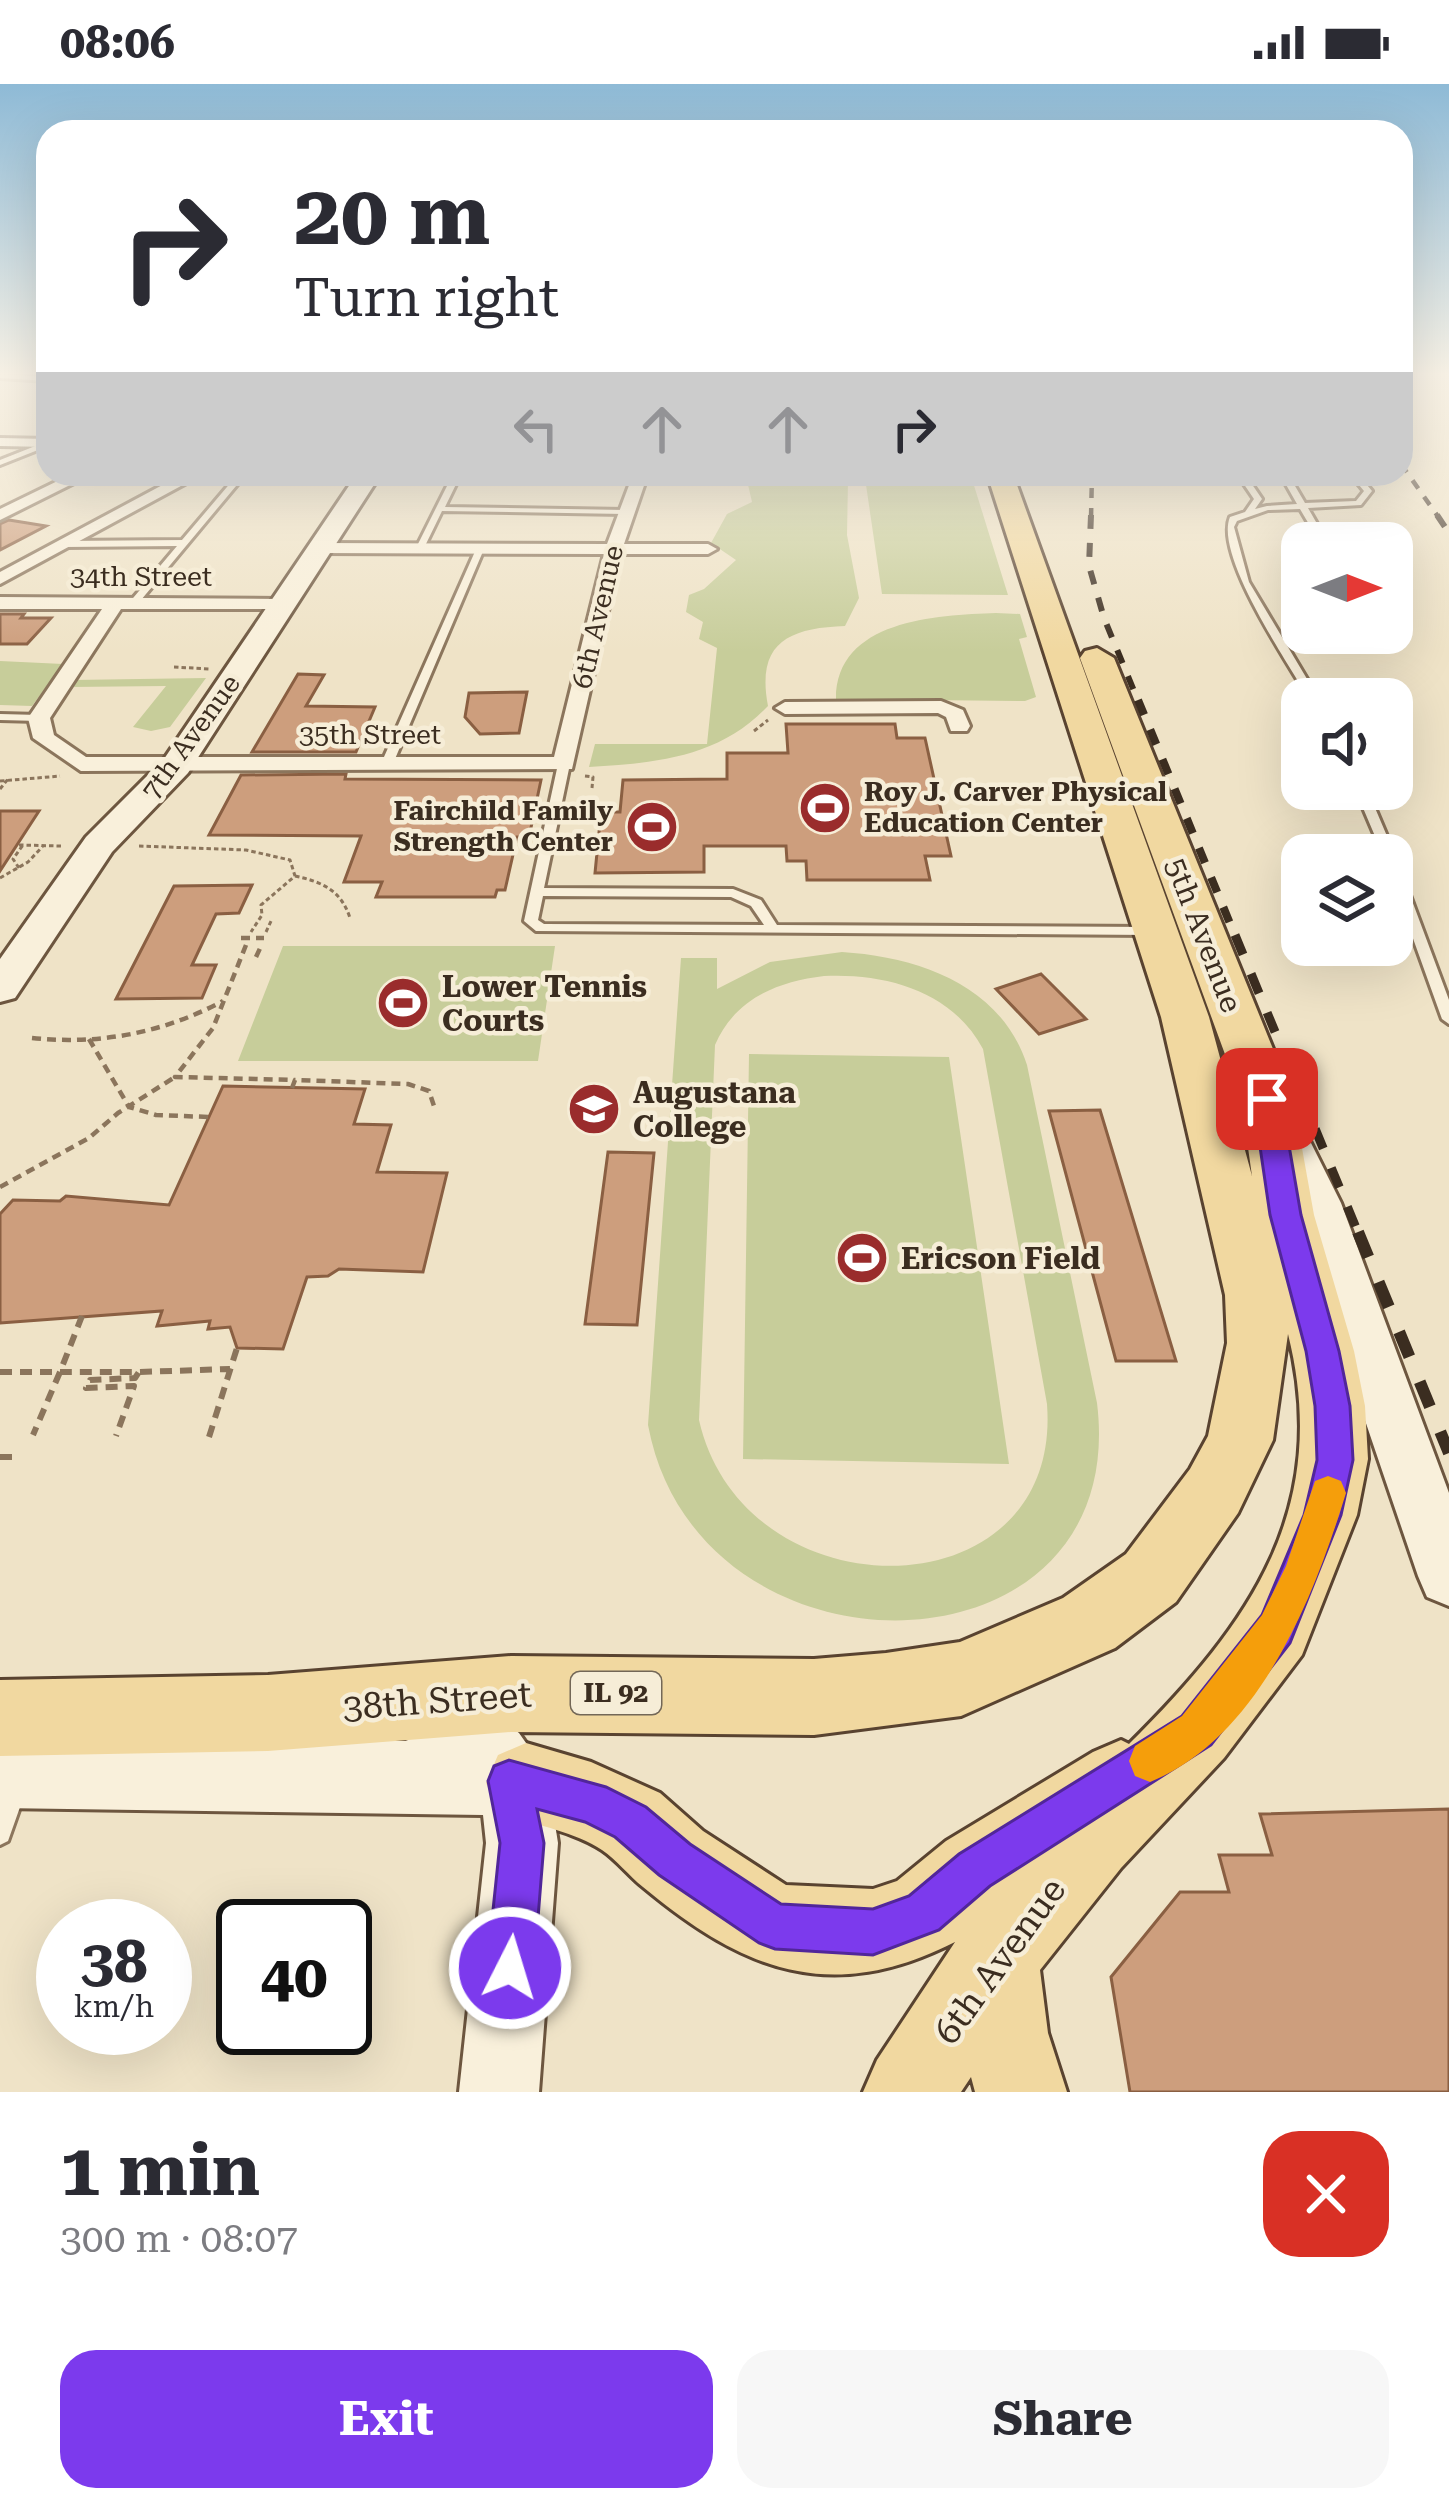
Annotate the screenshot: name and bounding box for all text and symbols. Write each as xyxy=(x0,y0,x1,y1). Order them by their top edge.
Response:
text: 08:06 xyxy=(60,16,175,69)
text: 20 m xyxy=(294,166,490,264)
icon: right xyxy=(96,168,252,324)
text: Turn right xyxy=(294,266,559,329)
icon: left xyxy=(503,396,569,462)
icon: ahead xyxy=(629,396,695,462)
icon: ahead xyxy=(755,396,821,462)
icon: right xyxy=(881,396,947,462)
north arrow xyxy=(1281,522,1413,654)
map controls xyxy=(1281,522,1413,966)
street label: 6th Avenue xyxy=(566,542,630,692)
street label: 34th Street xyxy=(70,561,212,593)
street label: 7th Avenue xyxy=(135,668,247,806)
button: sound xyxy=(1281,678,1413,810)
street label: 35th Street xyxy=(299,719,441,751)
place label: Roy J. Carver Physical Education Center xyxy=(864,776,1167,839)
sports icon: Roy J. Carver Physical Education Center xyxy=(797,780,853,836)
place label: Fairchild Family Strength Center xyxy=(393,795,614,858)
sports icon: Fairchild Family Strength Center xyxy=(624,799,680,855)
button: layers xyxy=(1281,834,1413,966)
street label: 5th Avenue xyxy=(1159,853,1249,1017)
place label: Lower Tennis Courts xyxy=(442,969,647,1038)
sports icon: Lower Tennis Courts xyxy=(375,975,431,1031)
pin xyxy=(1216,1048,1318,1150)
icon: arrive xyxy=(1234,1066,1300,1132)
place label: Augustana College xyxy=(633,1075,796,1144)
school or university icon: Augustana College xyxy=(566,1081,622,1137)
sports icon: Ericson Field xyxy=(834,1230,890,1286)
place label: Ericson Field xyxy=(901,1241,1100,1276)
road number: IL 92 xyxy=(571,1672,661,1714)
street label: 38th Street xyxy=(341,1673,533,1729)
street label: 6th Avenue xyxy=(926,1870,1074,2052)
speed limit sign: 40 xyxy=(216,1899,372,2055)
position arrow xyxy=(447,1905,573,2031)
text: 38 xyxy=(80,1926,148,1997)
text: km/h xyxy=(74,1989,154,2024)
text: 1 min xyxy=(60,2128,260,2213)
button: close xyxy=(1263,2131,1389,2257)
text: 300 m · 08:07 xyxy=(60,2216,298,2262)
button: Exit xyxy=(60,2350,713,2488)
button: Share xyxy=(737,2350,1389,2488)

